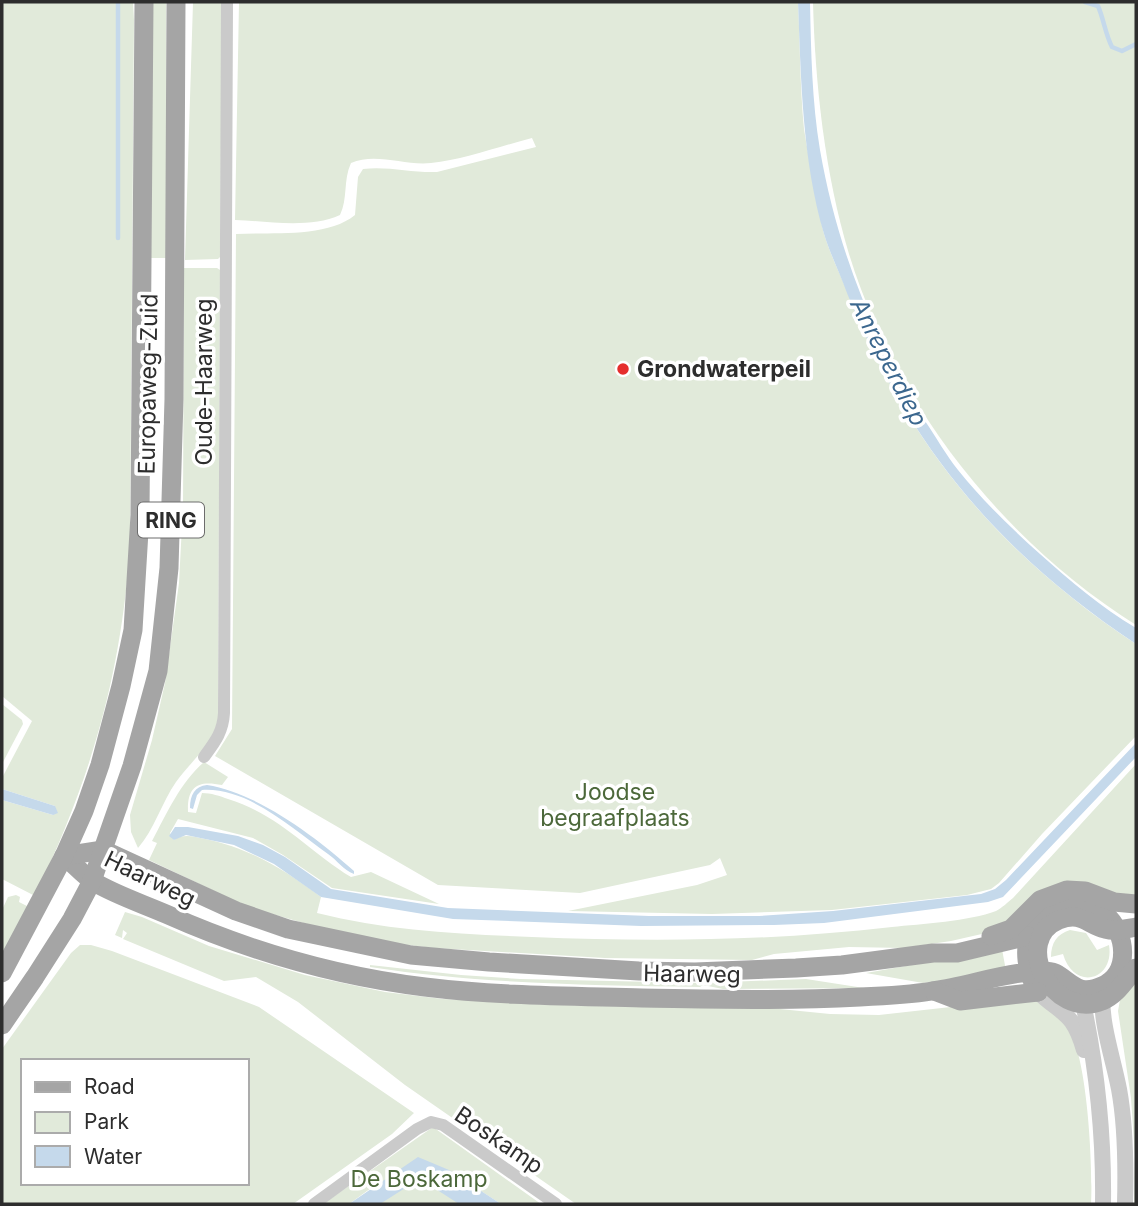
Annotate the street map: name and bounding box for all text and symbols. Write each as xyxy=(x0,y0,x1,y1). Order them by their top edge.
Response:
water label: Anreperdiep xyxy=(844,292,934,431)
street label: Europaweg-Zuid xyxy=(132,293,164,475)
street label: Oude-Haarweg xyxy=(190,299,218,465)
place label: Grondwaterpeil xyxy=(637,355,811,383)
marker: Grondwaterpeil xyxy=(615,361,631,377)
road number: RING xyxy=(138,503,204,538)
park label: Joodse begraafplaats xyxy=(540,778,690,832)
street label: Haarweg xyxy=(100,845,200,913)
street label: Haarweg xyxy=(643,959,741,989)
legend xyxy=(21,1059,248,1185)
text: Road xyxy=(84,1074,135,1099)
street label: Boskamp xyxy=(449,1100,549,1180)
text: Park xyxy=(84,1109,129,1134)
text: Water xyxy=(84,1144,142,1169)
park label: De Boskamp xyxy=(350,1165,488,1193)

